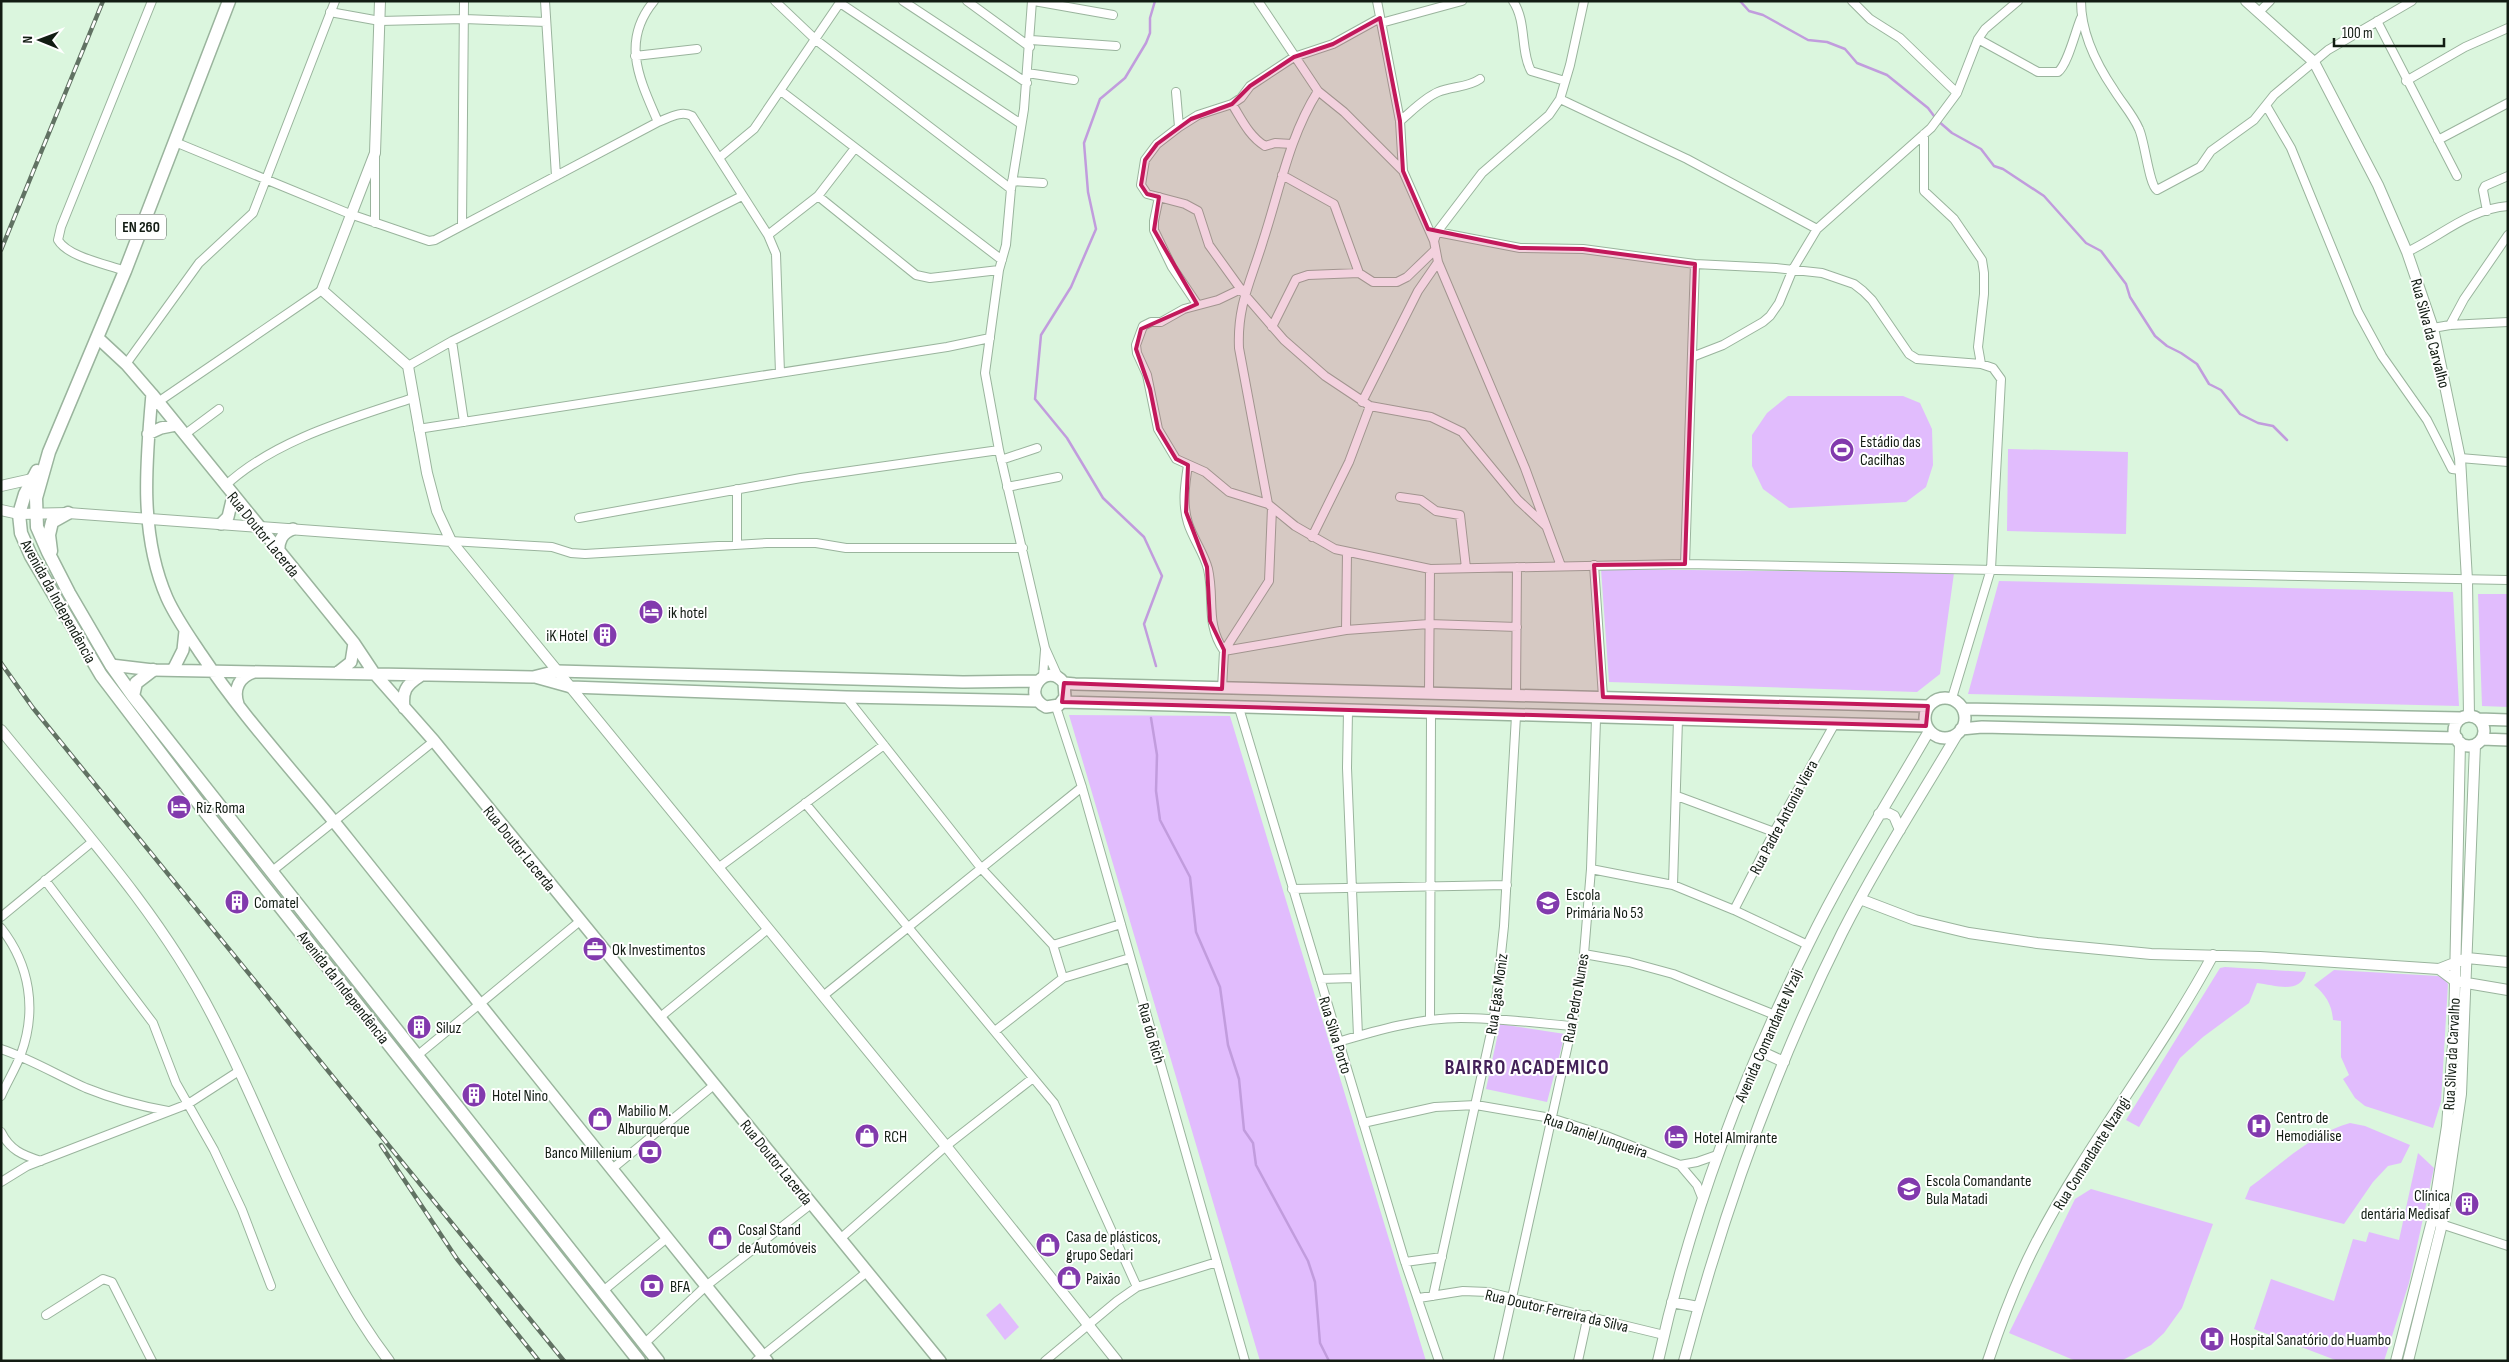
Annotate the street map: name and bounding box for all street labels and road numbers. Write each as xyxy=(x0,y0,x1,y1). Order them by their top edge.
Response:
road number: EN 260 xyxy=(116,214,166,240)
street label: Rua Silva da Carvalho xyxy=(2406,277,2453,390)
street label: Rua Doutor Lacerda xyxy=(223,488,303,582)
street label: Avenida da Independência xyxy=(15,536,100,667)
street label: Rua Padre Antonia Viera xyxy=(1746,757,1822,878)
street label: Rua Doutor Lacerda xyxy=(479,802,559,896)
street label: Avenida da Independência xyxy=(292,927,393,1048)
street label: Rua Egas Moniz xyxy=(1482,952,1513,1036)
street label: Rua Pedro Nunes xyxy=(1559,952,1594,1044)
street label: Avenida Comandante N'zaji xyxy=(1731,966,1807,1106)
street label: Rua Silva Porto xyxy=(1314,994,1355,1076)
street label: Rua Silva da Carvalho xyxy=(2440,997,2465,1111)
street label: Rua do Rich xyxy=(1133,1001,1168,1066)
street label: Rua Comandante Nzangi xyxy=(2050,1094,2135,1214)
street label: Rua Daniel Junqueira xyxy=(1541,1110,1650,1163)
street label: Rua Doutor Lacerda xyxy=(736,1116,816,1210)
street label: Rua Doutor Ferreira da Silva xyxy=(1483,1286,1630,1337)

